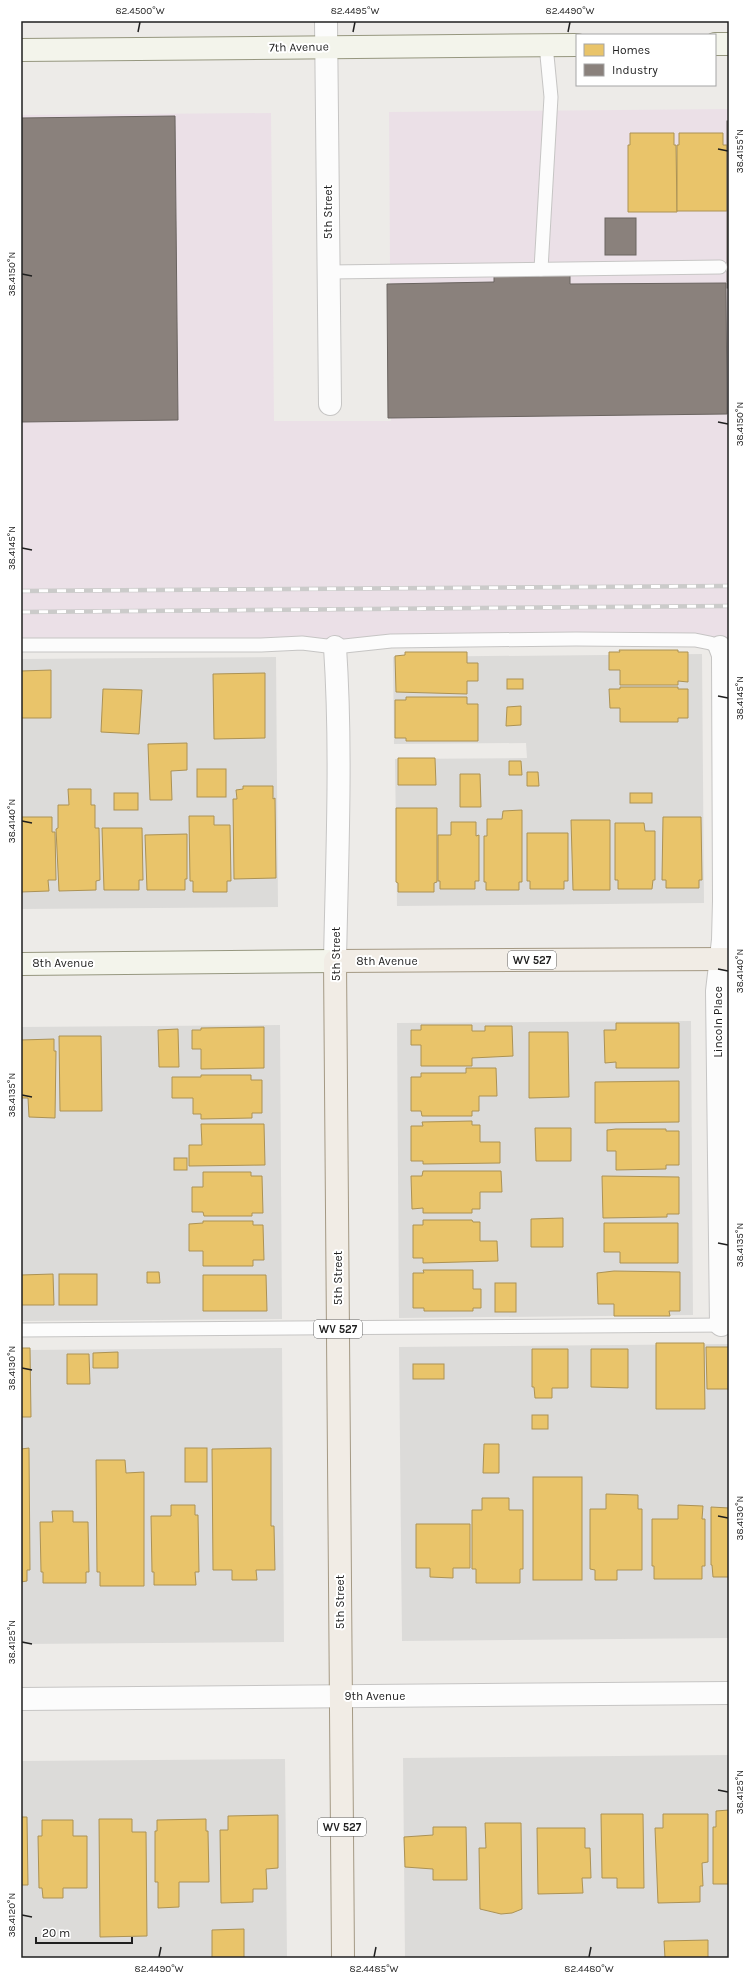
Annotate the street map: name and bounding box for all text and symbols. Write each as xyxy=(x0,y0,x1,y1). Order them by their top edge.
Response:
text: 82.4500°W xyxy=(115,5,165,17)
text: 82.4495°W xyxy=(331,5,379,17)
text: 82.4490°W xyxy=(546,5,595,17)
legend xyxy=(576,34,716,86)
street label: 7th Avenue xyxy=(269,39,329,55)
text: Homes xyxy=(612,43,650,57)
text: Industry xyxy=(612,63,658,77)
text: 38.4155°N xyxy=(734,129,746,173)
street label: 5th Street xyxy=(321,184,335,239)
text: 38.4150°N xyxy=(6,252,18,296)
text: 38.4150°N xyxy=(734,402,746,446)
text: 38.4145°N xyxy=(6,526,18,570)
text: 38.4145°N xyxy=(734,676,746,720)
text: 38.4140°N xyxy=(6,799,18,843)
street label: 5th Street xyxy=(329,926,343,981)
text: 38.4140°N xyxy=(734,949,746,993)
road number: WV 527 xyxy=(508,951,556,969)
street label: 8th Avenue xyxy=(356,954,418,968)
street label: 8th Avenue xyxy=(32,956,94,970)
street label: Lincoln Place xyxy=(711,986,725,1058)
text: 38.4135°N xyxy=(6,1073,18,1117)
text: 38.4135°N xyxy=(734,1223,746,1267)
street label: 5th Street xyxy=(331,1250,345,1305)
road number: WV 527 xyxy=(314,1320,362,1338)
text: 38.4130°N xyxy=(6,1346,18,1390)
text: 38.4130°N xyxy=(734,1496,746,1540)
street label: 5th Street xyxy=(333,1574,347,1629)
text: 38.4125°N xyxy=(6,1620,18,1664)
street label: 9th Avenue xyxy=(344,1689,406,1703)
text: 38.4125°N xyxy=(734,1770,746,1814)
road number: WV 527 xyxy=(318,1818,366,1836)
text: 38.4120°N xyxy=(6,1893,18,1937)
scale bar xyxy=(36,1919,132,1945)
text: 20 m xyxy=(42,1926,70,1940)
text: 82.4490°W xyxy=(135,1963,184,1975)
text: 82.4485°W xyxy=(349,1963,399,1975)
text: 82.4480°W xyxy=(564,1963,614,1975)

